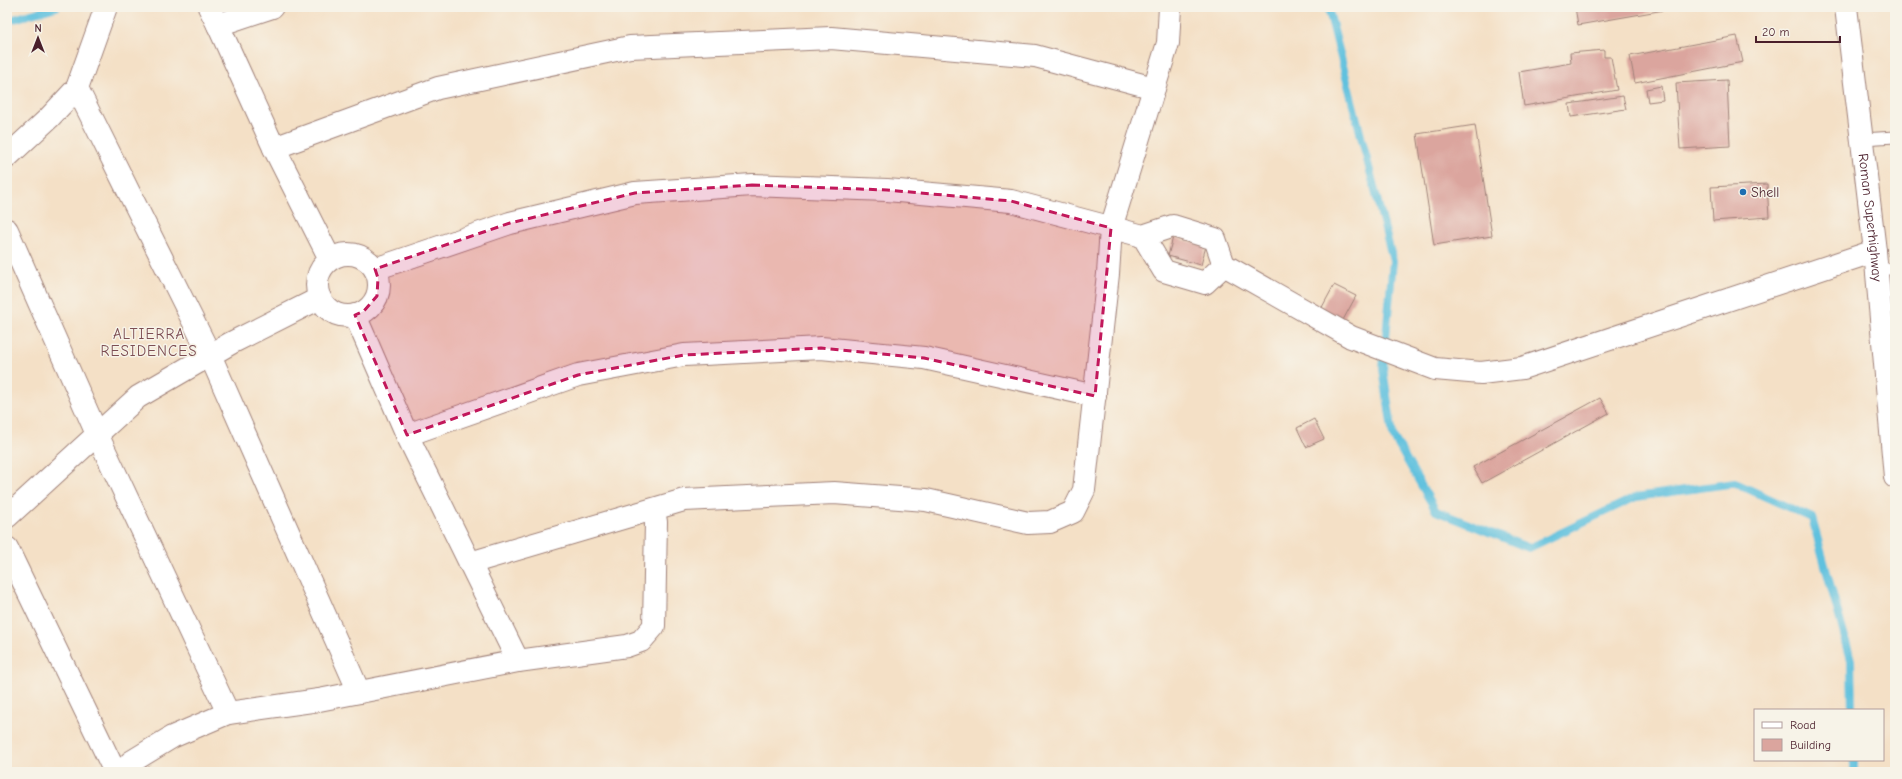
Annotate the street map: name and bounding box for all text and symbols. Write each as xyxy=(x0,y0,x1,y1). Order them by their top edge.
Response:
north arrow xyxy=(18,18,58,58)
scale bar xyxy=(1756,18,1840,44)
text: N xyxy=(34,22,42,35)
text: 20 m xyxy=(1762,25,1790,39)
street label: Roman Superhighway xyxy=(1854,153,1886,283)
place label: Shell xyxy=(1751,184,1779,201)
marker: Shell xyxy=(1738,187,1748,197)
district label: ALTIERRA RESIDENCES xyxy=(100,325,198,360)
legend xyxy=(1754,709,1884,761)
text: Road xyxy=(1790,718,1816,732)
text: Building xyxy=(1790,738,1831,752)

